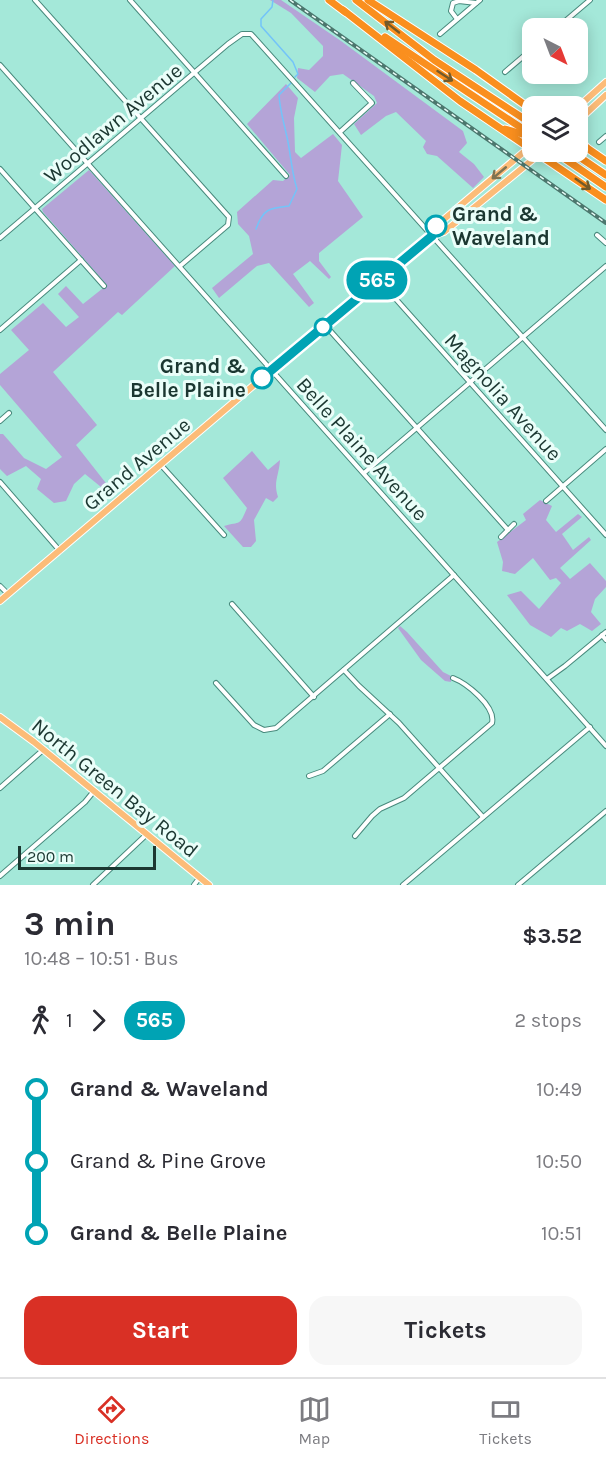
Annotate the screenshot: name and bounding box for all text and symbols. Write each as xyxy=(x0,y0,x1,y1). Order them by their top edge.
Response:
north arrow xyxy=(522,18,588,84)
map controls xyxy=(522,18,588,162)
one-way arrow xyxy=(384,20,400,33)
street label: Woodlawn Avenue xyxy=(39,58,187,188)
one-way arrow xyxy=(436,70,453,83)
button: layers xyxy=(522,96,588,162)
one-way arrow xyxy=(492,166,507,180)
one-way arrow xyxy=(574,178,590,190)
place label: Grand & Waveland xyxy=(452,202,550,250)
marker: Grand & Waveland xyxy=(425,215,447,237)
line badge: 565 xyxy=(342,260,412,300)
text: 565 xyxy=(358,268,396,292)
unlabelled marker xyxy=(314,318,332,336)
street label: Magnolia Avenue xyxy=(439,328,567,466)
place label: Grand & Belle Plaine xyxy=(130,354,246,402)
marker: Grand & Belle Plaine xyxy=(251,367,273,389)
street label: Belle Plaine Avenue xyxy=(291,373,433,525)
street label: Grand Avenue xyxy=(79,412,195,516)
street label: North Green Bay Road xyxy=(27,714,203,862)
scale bar xyxy=(18,843,156,870)
text: 200 m xyxy=(27,847,74,866)
text: 3 min xyxy=(24,905,116,943)
text: $3.52 xyxy=(522,923,582,949)
text: 10:48 – 10:51 · Bus xyxy=(24,947,179,970)
icon: walk xyxy=(24,1004,57,1037)
icon: forward xyxy=(82,1004,115,1037)
text: 565 xyxy=(136,1008,173,1032)
text: 1 xyxy=(66,1009,73,1032)
text: 2 stops xyxy=(515,1009,582,1032)
text: Grand & Waveland xyxy=(70,1076,269,1102)
text: 10:49 xyxy=(536,1078,582,1101)
text: Grand & Pine Grove xyxy=(70,1148,266,1174)
text: 10:50 xyxy=(536,1150,582,1173)
text: Grand & Belle Plaine xyxy=(70,1220,287,1246)
text: 10:51 xyxy=(541,1222,582,1245)
button: Start xyxy=(24,1296,297,1365)
button: Tickets xyxy=(309,1296,582,1365)
tab: Directions xyxy=(74,1393,149,1448)
tab: Map xyxy=(298,1393,331,1448)
tab: Tickets xyxy=(479,1393,532,1448)

